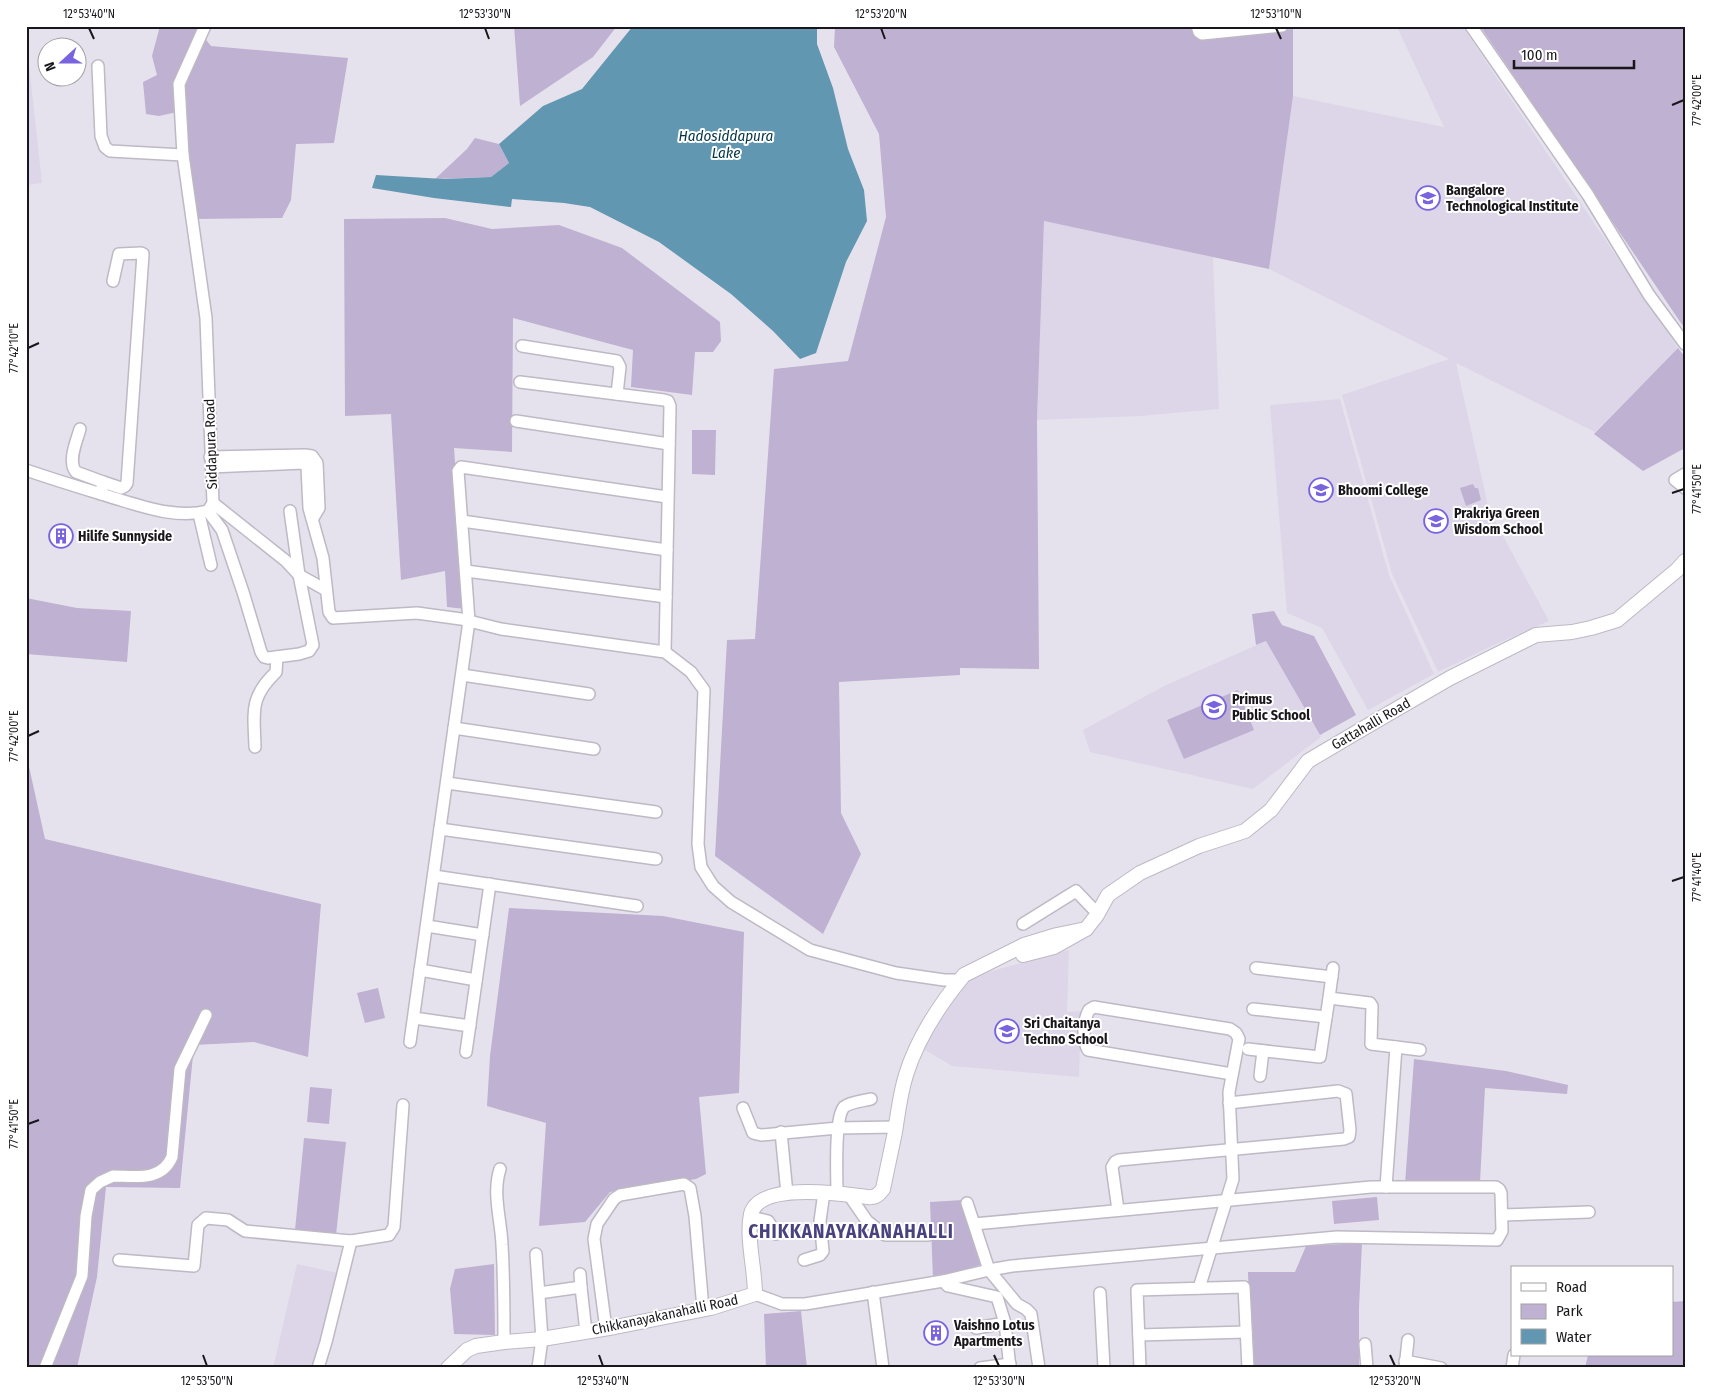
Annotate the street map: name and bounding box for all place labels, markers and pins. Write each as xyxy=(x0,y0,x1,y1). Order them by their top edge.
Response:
place label: Bangalore Technological Institute xyxy=(1446,182,1579,215)
school or university icon: Bangalore Technological Institute xyxy=(1415,185,1441,211)
school or university icon: Bhoomi College xyxy=(1308,477,1334,503)
place label: Bhoomi College xyxy=(1338,482,1428,499)
place label: Prakriya Green Wisdom School xyxy=(1454,505,1543,538)
school or university icon: Prakriya Green Wisdom School xyxy=(1423,508,1449,534)
building icon: Hilife Sunnyside xyxy=(48,523,74,549)
place label: Hilife Sunnyside xyxy=(78,528,172,545)
place label: Primus Public School xyxy=(1232,691,1310,724)
school or university icon: Primus Public School xyxy=(1201,694,1227,720)
place label: Sri Chaitanya Techno School xyxy=(1024,1015,1108,1048)
school or university icon: Sri Chaitanya Techno School xyxy=(994,1018,1020,1044)
place label: Vaishno Lotus Apartments xyxy=(953,1317,1035,1350)
building icon: Vaishno Lotus Apartments xyxy=(923,1320,949,1346)

